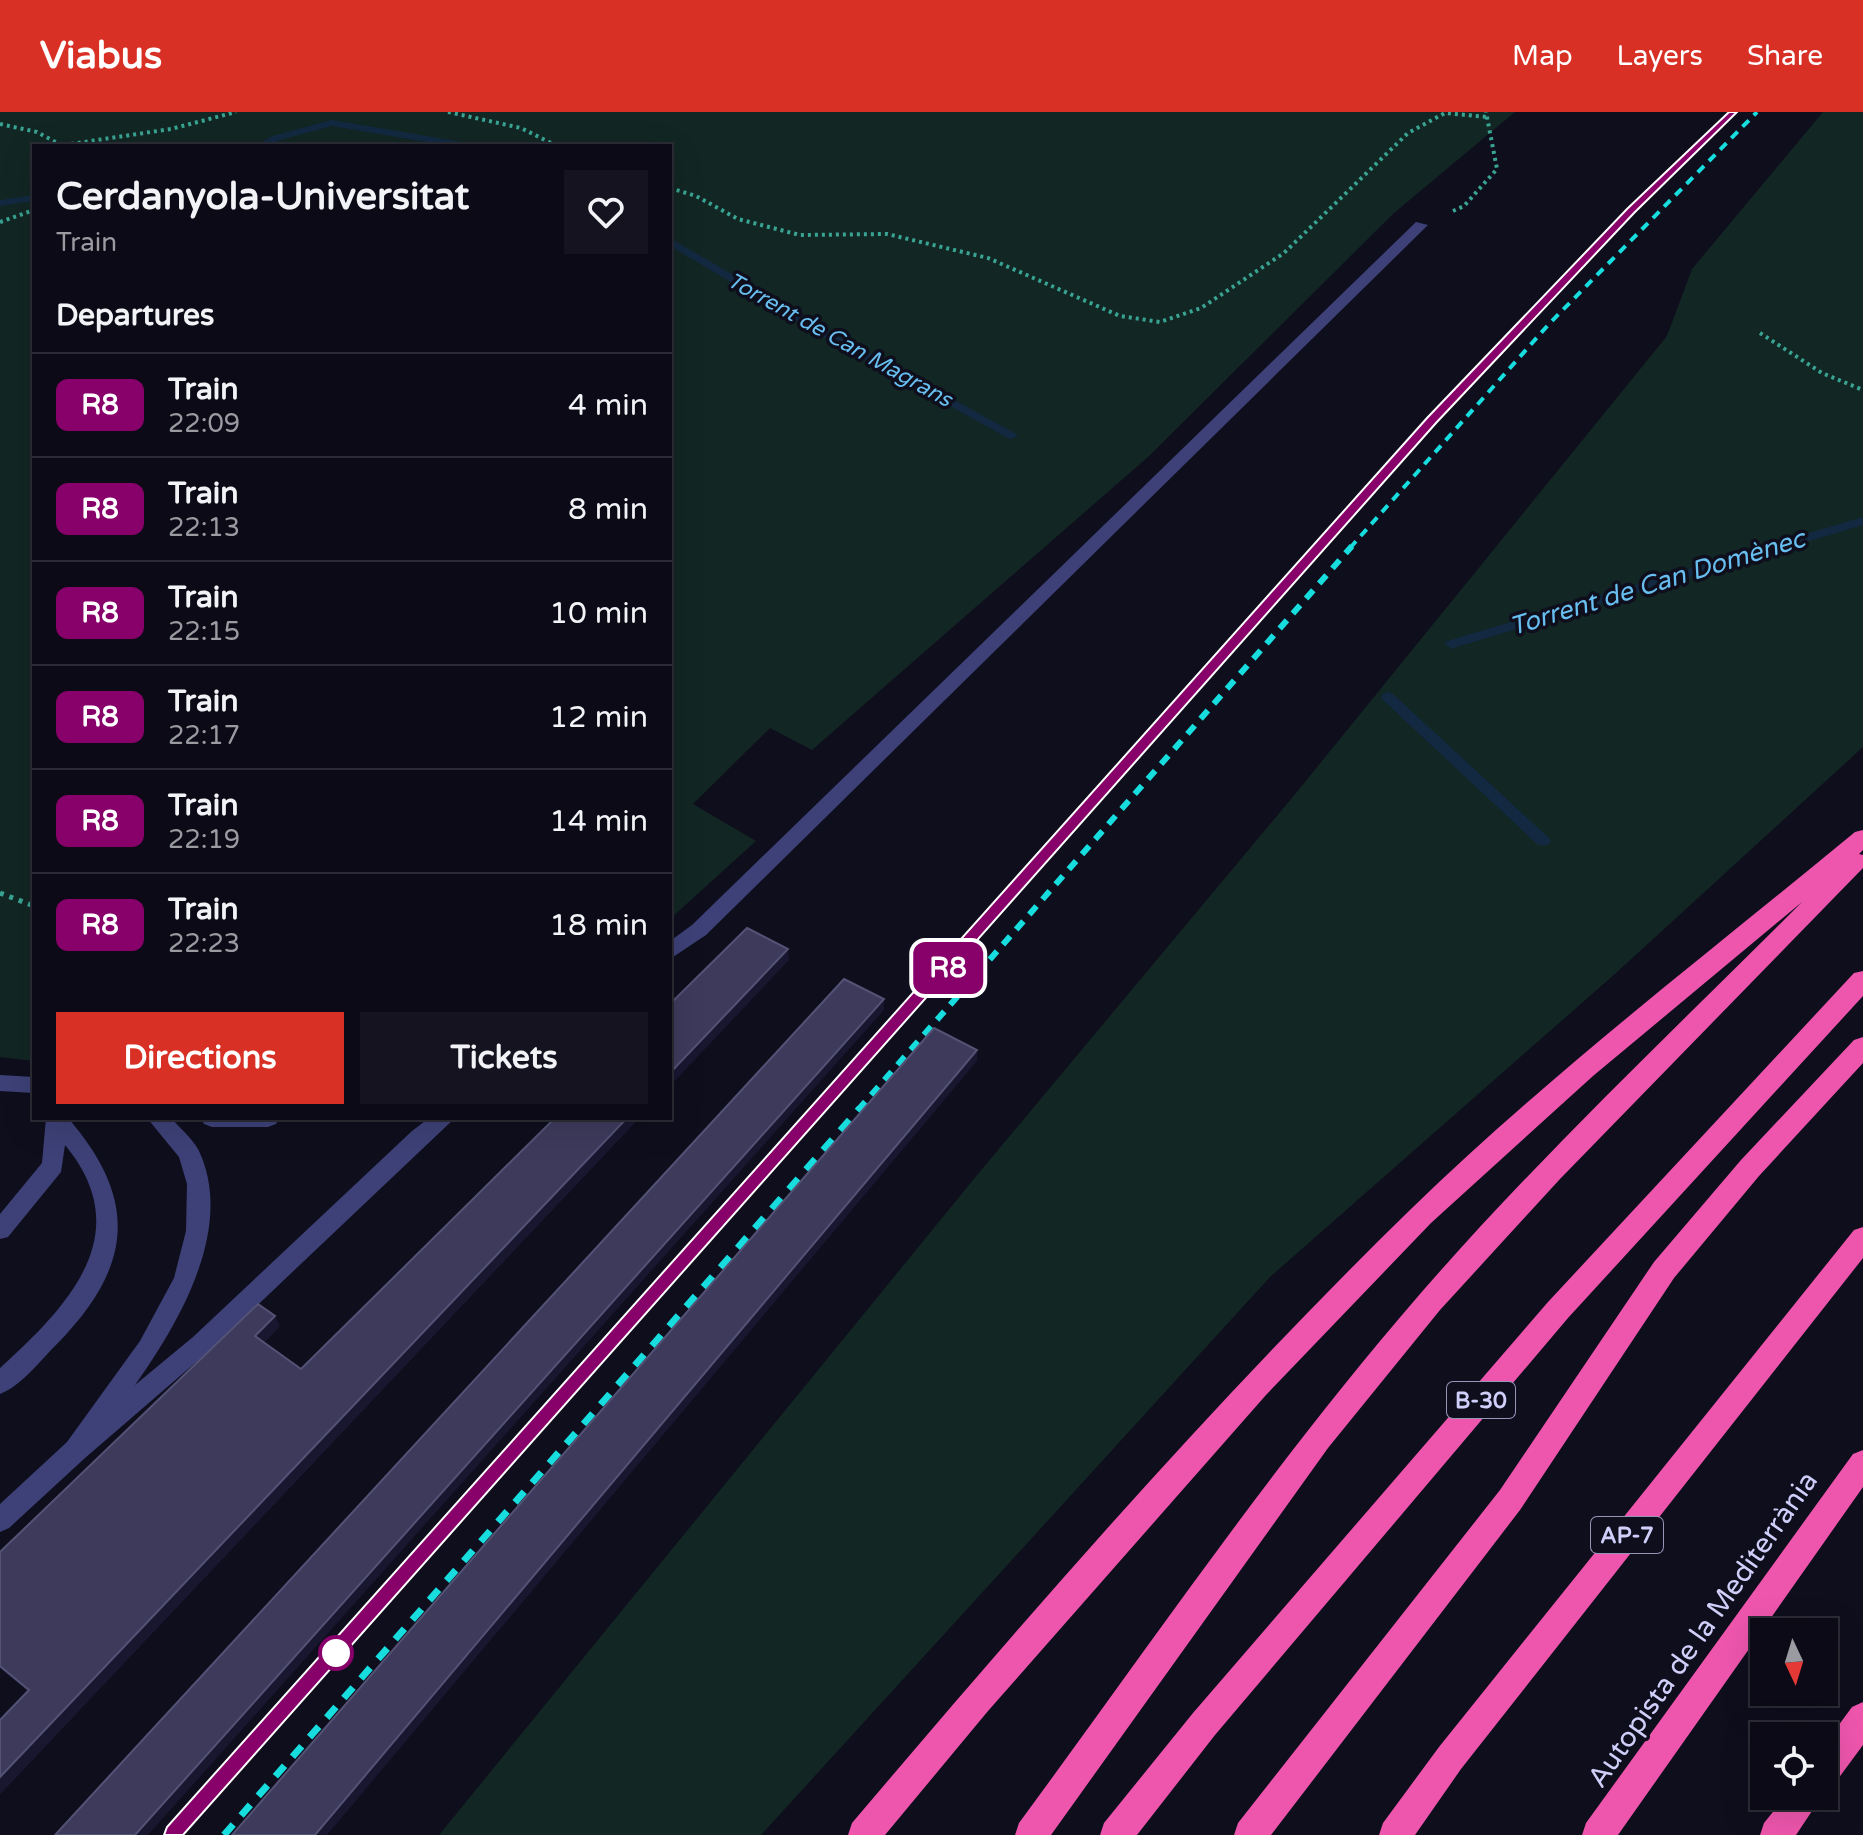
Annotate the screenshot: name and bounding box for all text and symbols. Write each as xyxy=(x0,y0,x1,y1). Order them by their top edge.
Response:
text: Viabus xyxy=(40,33,162,79)
text: Map xyxy=(1512,39,1573,73)
text: Layers xyxy=(1617,39,1703,73)
text: Share xyxy=(1747,39,1823,73)
button: heart xyxy=(564,170,648,254)
text: Cerdanyola-Universitat xyxy=(56,174,469,220)
text: Train xyxy=(56,227,117,258)
water label: Torrent de Can Magrans xyxy=(723,267,958,413)
text: Departures xyxy=(56,297,214,334)
text: Train xyxy=(168,371,239,408)
text: 4 min xyxy=(568,387,648,424)
text: R8 xyxy=(81,388,119,422)
text: 22:09 xyxy=(168,408,240,439)
text: Train xyxy=(168,475,239,512)
text: 8 min xyxy=(568,491,648,528)
text: R8 xyxy=(81,492,119,526)
text: 22:13 xyxy=(168,512,240,543)
water label: Torrent de Can Domènec xyxy=(1506,522,1811,642)
text: Train xyxy=(168,579,239,616)
text: 10 min xyxy=(549,595,648,632)
text: R8 xyxy=(81,596,119,630)
text: 22:15 xyxy=(168,616,240,647)
text: Train xyxy=(168,683,239,720)
text: 12 min xyxy=(549,699,648,736)
text: R8 xyxy=(81,700,119,734)
text: 22:17 xyxy=(168,720,240,751)
text: Train xyxy=(168,787,239,824)
text: 14 min xyxy=(549,803,648,840)
text: R8 xyxy=(81,804,119,838)
text: 22:19 xyxy=(168,824,240,855)
text: Train xyxy=(168,891,239,928)
text: 18 min xyxy=(549,907,648,944)
text: R8 xyxy=(81,908,119,942)
text: 22:23 xyxy=(168,928,240,959)
line badge: R8 xyxy=(912,942,984,994)
text: R8 xyxy=(929,951,967,985)
button: Directions xyxy=(56,1012,344,1104)
button: Tickets xyxy=(360,1012,648,1104)
road number: B-30 xyxy=(1447,1382,1515,1418)
street label: Autopista de la Mediterrània xyxy=(1580,1465,1825,1794)
road number: AP-7 xyxy=(1591,1517,1663,1553)
north arrow xyxy=(1750,1618,1838,1706)
map controls xyxy=(1750,1618,1838,1810)
unlabelled marker xyxy=(319,1636,353,1670)
button: locate xyxy=(1750,1722,1838,1810)

